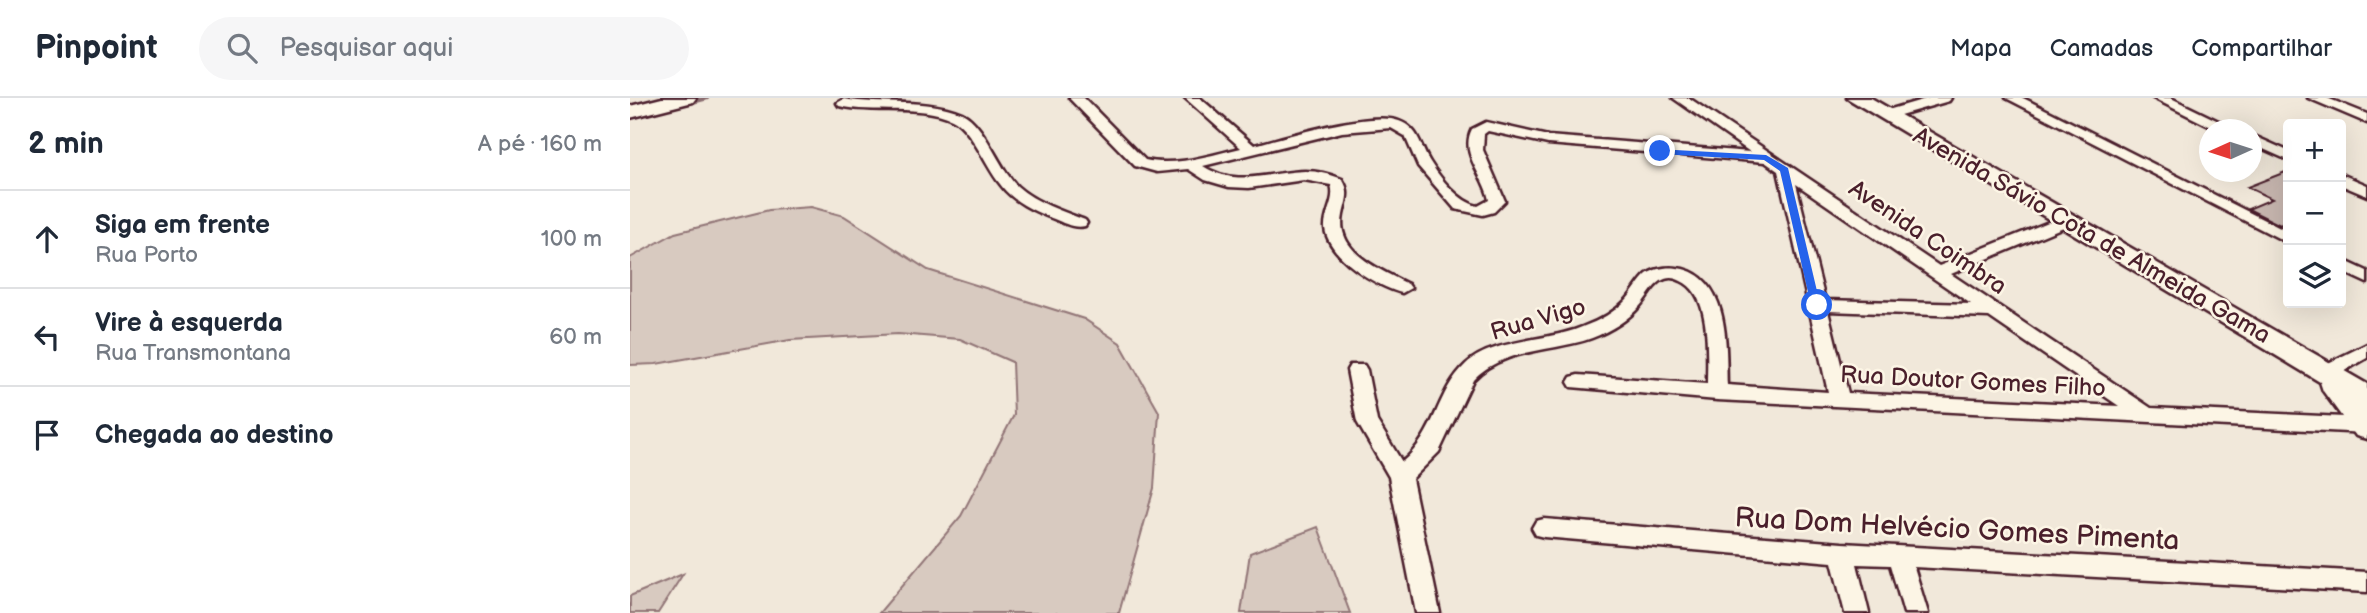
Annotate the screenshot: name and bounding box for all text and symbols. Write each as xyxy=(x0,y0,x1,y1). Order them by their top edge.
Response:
search box xyxy=(199,17,689,80)
text: Pinpoint xyxy=(35,28,157,68)
icon: search xyxy=(223,29,261,67)
text: Pesquisar aqui xyxy=(279,33,453,64)
text: Mapa xyxy=(1950,34,2012,63)
text: Camadas xyxy=(2050,34,2153,63)
text: Compartilhar xyxy=(2191,34,2332,63)
north arrow xyxy=(2199,119,2262,182)
map controls xyxy=(2283,119,2346,308)
button: + xyxy=(2283,119,2346,182)
street label: Avenida Sávio Cota de Almeida Gama xyxy=(1908,121,2275,350)
text: 2 min xyxy=(28,126,104,162)
text: A pé · 160 m xyxy=(478,130,602,158)
route end xyxy=(1644,135,1675,166)
street label: Avenida Coimbra xyxy=(1843,174,2012,301)
button: − xyxy=(2283,182,2346,245)
text: Siga em frente xyxy=(95,210,270,241)
icon: ahead xyxy=(28,220,66,258)
text: 100 m xyxy=(541,225,602,253)
text: Rua Porto xyxy=(95,241,198,269)
button: layers xyxy=(2283,245,2346,308)
route start xyxy=(1801,289,1832,320)
street label: Rua Vigo xyxy=(1487,292,1589,347)
text: Vire à esquerda xyxy=(95,308,283,339)
icon: left xyxy=(28,318,66,356)
text: 60 m xyxy=(549,323,602,351)
text: Rua Transmontana xyxy=(95,339,291,367)
street label: Rua Doutor Gomes Filho xyxy=(1839,360,2107,403)
icon: arrive xyxy=(28,416,66,454)
text: Chegada ao destino xyxy=(95,420,333,451)
street label: Rua Dom Helvécio Gomes Pimenta xyxy=(1734,501,2180,558)

